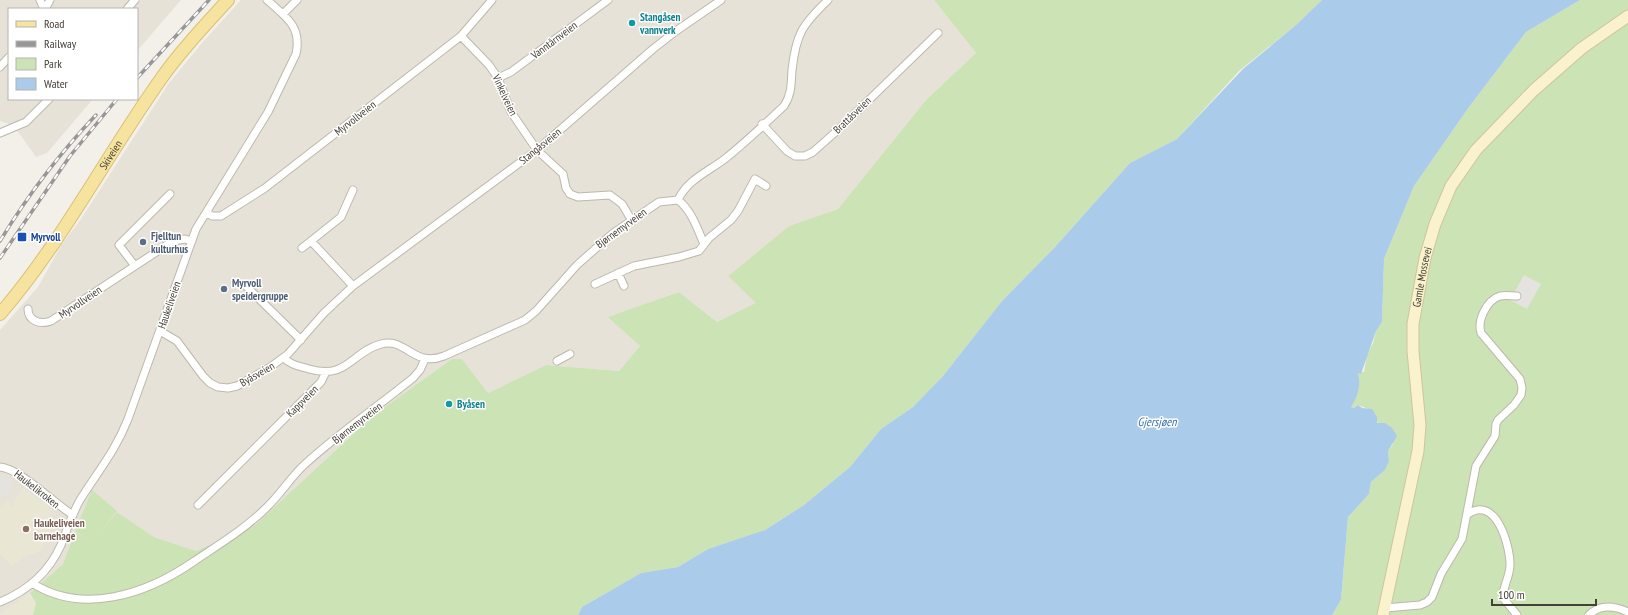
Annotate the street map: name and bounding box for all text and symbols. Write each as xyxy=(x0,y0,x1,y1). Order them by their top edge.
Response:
legend xyxy=(8,8,138,100)
place label: Stangåsen vannverk xyxy=(639,10,680,37)
text: Road xyxy=(44,16,64,31)
street label: Vanntårnveien xyxy=(527,18,580,63)
marker: Stangåsen vannverk xyxy=(627,18,637,28)
text: Railway xyxy=(44,36,77,51)
text: Park xyxy=(44,56,62,71)
street label: Vinkelveien xyxy=(489,71,521,118)
text: Water xyxy=(44,76,69,91)
street label: Brattåsveien xyxy=(830,93,874,136)
street label: Myrvollveien xyxy=(331,97,379,139)
street label: Stangåsveien xyxy=(516,125,564,167)
street label: Skiveien xyxy=(96,137,125,172)
street label: Bjørnemyrveien xyxy=(593,205,649,251)
place label: Fjelltun kulturhus xyxy=(151,229,188,256)
place label: Myrvoll xyxy=(31,230,61,244)
marker: Myrvoll xyxy=(16,231,28,243)
marker: Fjelltun kulturhus xyxy=(138,237,148,247)
street label: Gamle Mossevei xyxy=(1409,245,1435,308)
place label: Myrvoll speidergruppe xyxy=(232,276,289,303)
street label: Haukeliveien xyxy=(154,279,184,331)
street label: Myrvollveien xyxy=(56,282,104,321)
marker: Myrvoll speidergruppe xyxy=(219,284,229,294)
street label: Byåsveien xyxy=(237,358,277,390)
street label: Kappveien xyxy=(283,382,321,420)
place label: Byåsen xyxy=(457,397,485,411)
street label: Bjørnemyrveien xyxy=(329,399,385,447)
marker: Byåsen xyxy=(444,399,454,409)
water label: Gjersjøen xyxy=(1138,414,1177,429)
street label: Haukelikroken xyxy=(11,467,63,511)
place label: Haukeliveien barnehage xyxy=(34,516,85,543)
marker: Haukeliveien barnehage xyxy=(21,524,31,534)
scale bar xyxy=(1492,581,1596,607)
text: 100 m xyxy=(1498,587,1525,602)

